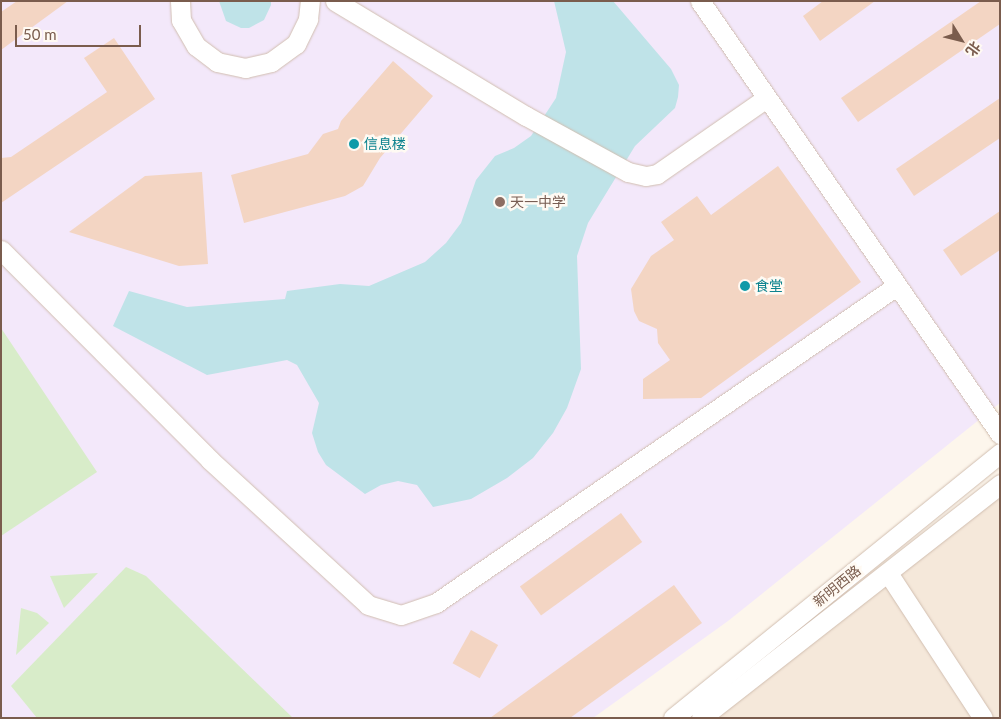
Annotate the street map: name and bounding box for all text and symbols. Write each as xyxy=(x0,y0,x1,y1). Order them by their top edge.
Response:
scale bar xyxy=(18,15,144,47)
north arrow xyxy=(936,15,986,65)
text: 50 m xyxy=(23,25,57,43)
text: 北 xyxy=(963,38,985,60)
place label: 信息楼 xyxy=(364,136,406,152)
marker: 信息楼 xyxy=(348,138,360,150)
place label: 天一中学 xyxy=(510,194,566,210)
marker: 天一中学 xyxy=(494,196,506,208)
place label: 食堂 xyxy=(755,278,783,294)
marker: 食堂 xyxy=(739,280,751,292)
street label: 新明西路 xyxy=(810,562,864,610)

